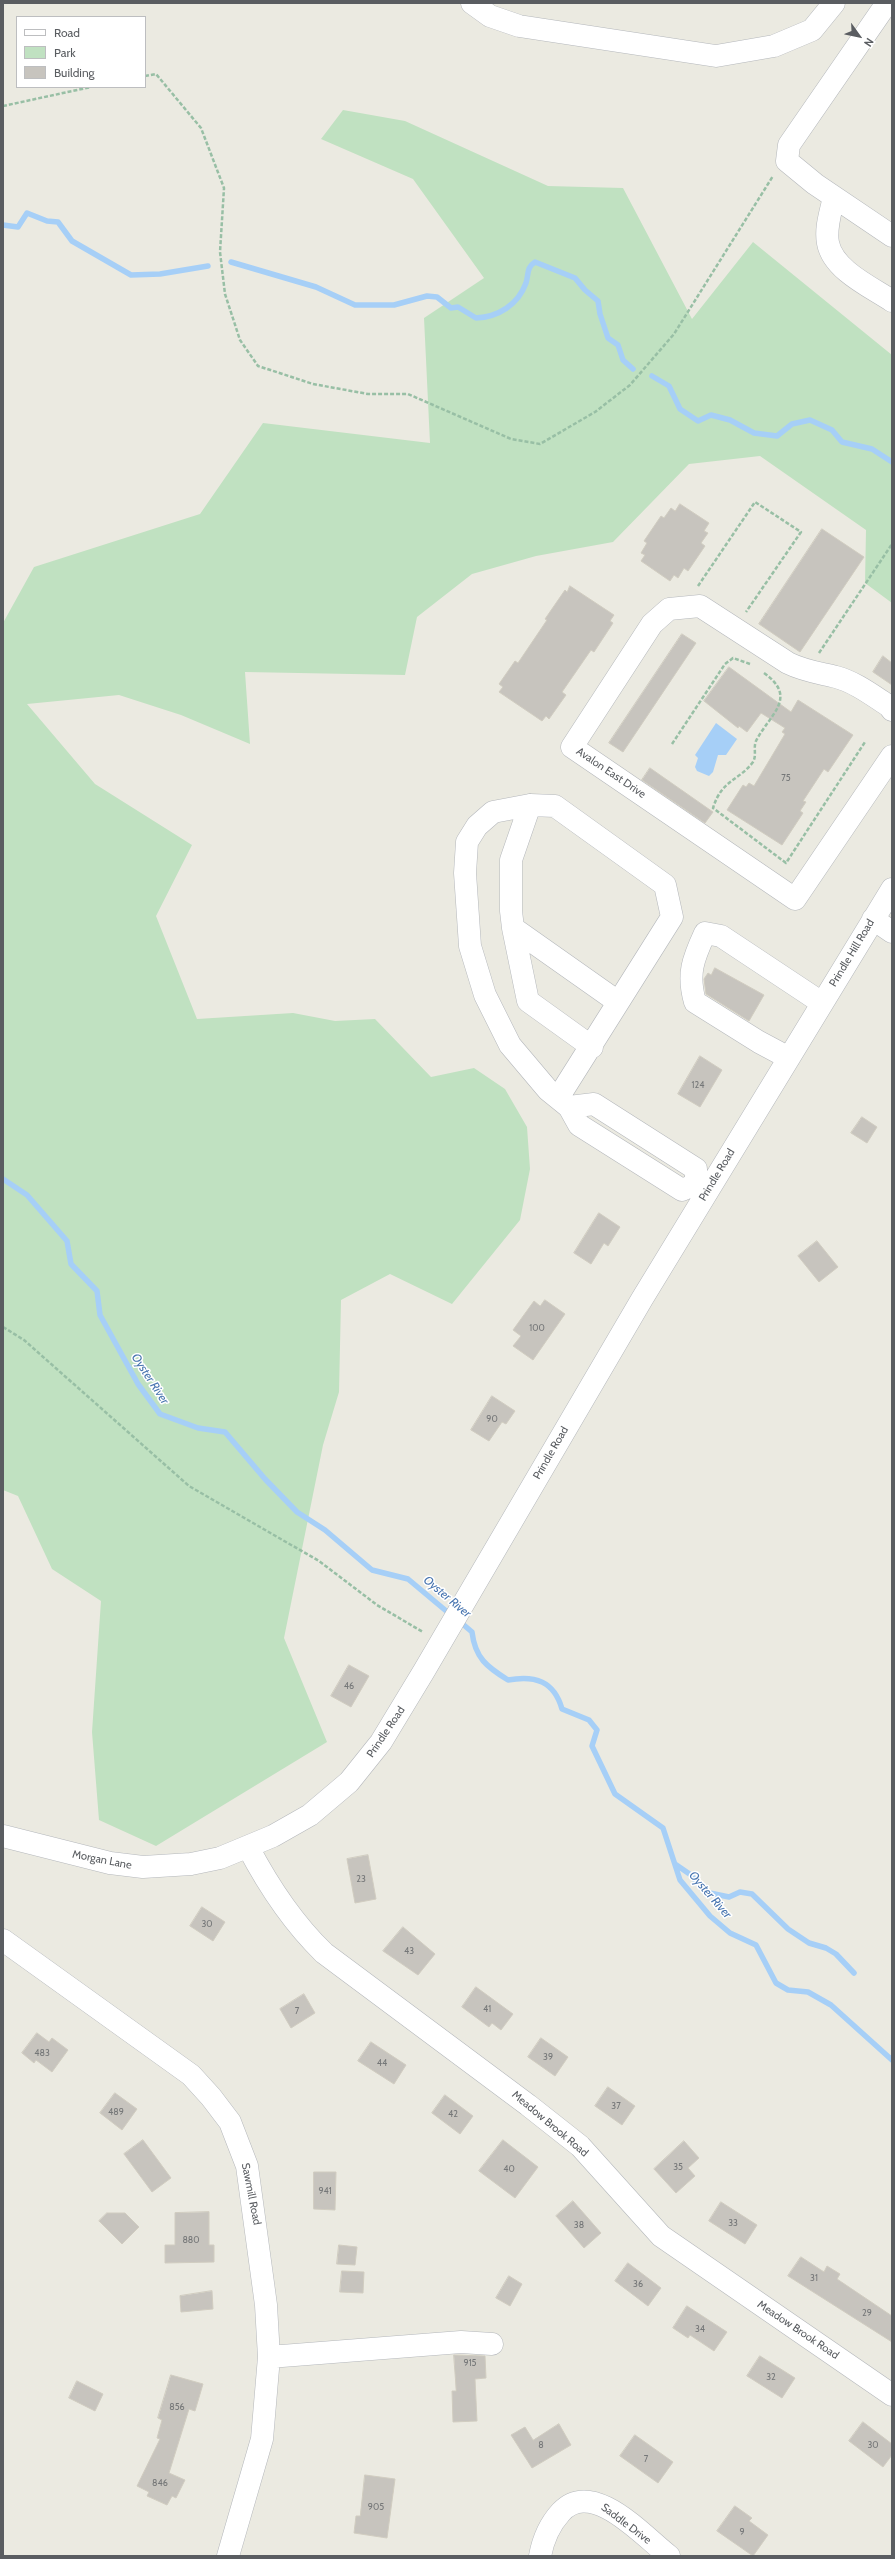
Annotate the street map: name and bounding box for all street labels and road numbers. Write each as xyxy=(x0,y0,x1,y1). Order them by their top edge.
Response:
street label: Avalon East Drive xyxy=(574,745,648,801)
street label: Prindle Hill Road xyxy=(827,917,877,989)
street label: Prindle Road xyxy=(696,1146,738,1204)
street label: Prindle Road xyxy=(531,1424,571,1482)
street label: Prindle Road xyxy=(364,1704,408,1760)
street label: Morgan Lane xyxy=(71,1848,133,1872)
street label: Meadow Brook Road xyxy=(509,2088,591,2160)
street label: Sawmill Road xyxy=(239,2162,263,2226)
street label: Meadow Brook Road xyxy=(755,2298,841,2362)
street label: Saddle Drive xyxy=(598,2501,654,2547)

